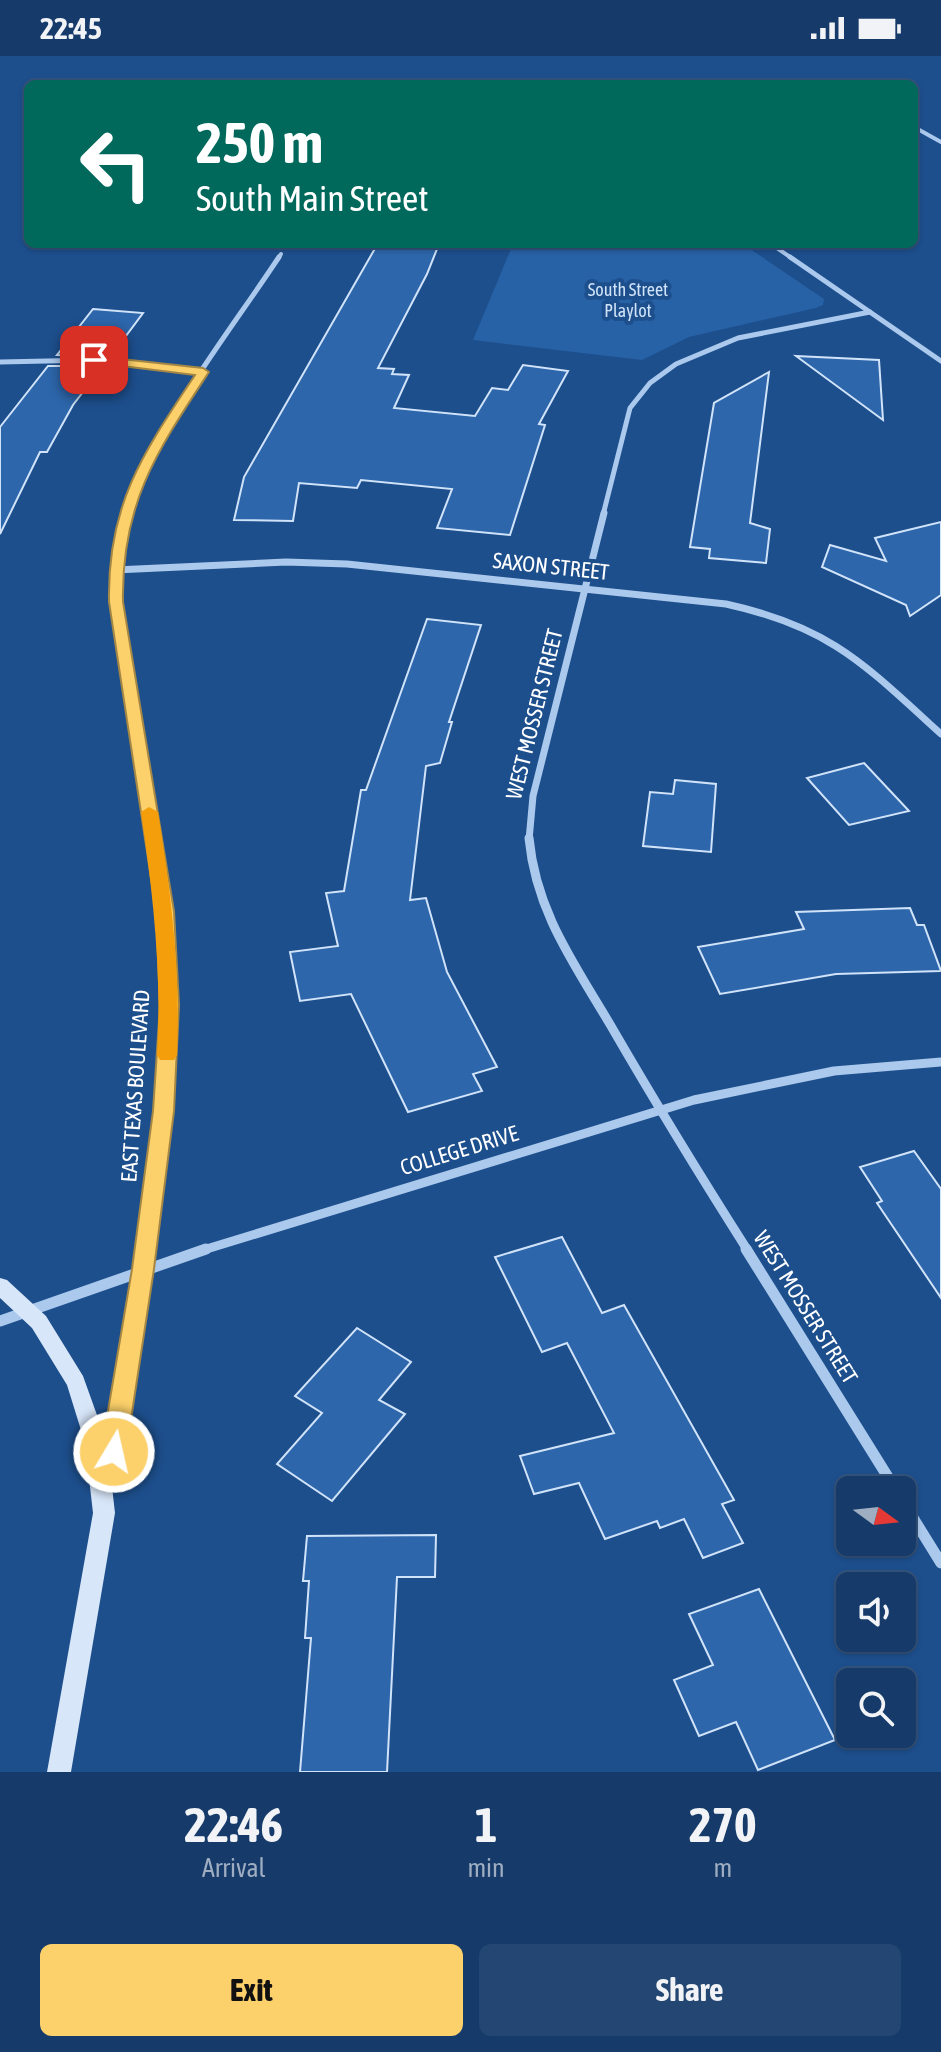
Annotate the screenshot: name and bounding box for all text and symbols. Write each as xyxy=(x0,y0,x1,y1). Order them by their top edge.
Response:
text: 22:45 xyxy=(40,11,102,45)
text: 250 m xyxy=(196,111,323,175)
icon: left xyxy=(64,112,168,216)
text: South Main Street xyxy=(196,177,429,219)
park label: South Street Playlot xyxy=(588,279,668,321)
pin xyxy=(60,326,128,394)
icon: arrive xyxy=(72,338,116,382)
street label: SAXON STREET xyxy=(492,547,611,585)
street label: WEST MOSSER STREET xyxy=(500,626,568,802)
street label: EAST TEXAS BOULEVARD xyxy=(115,989,155,1183)
street label: COLLEGE DRIVE xyxy=(397,1120,522,1180)
street label: WEST MOSSER STREET xyxy=(749,1226,864,1388)
position arrow xyxy=(72,1410,156,1494)
north arrow xyxy=(836,1476,916,1556)
map controls xyxy=(836,1476,916,1748)
button: sound xyxy=(836,1572,916,1652)
button: search xyxy=(836,1668,916,1748)
text: 22:46 xyxy=(184,1797,283,1852)
text: 1 xyxy=(475,1797,497,1852)
text: 270 xyxy=(689,1797,757,1852)
text: Arrival xyxy=(202,1853,265,1883)
text: min xyxy=(467,1853,505,1883)
text: m xyxy=(713,1853,732,1883)
button: Exit xyxy=(40,1944,463,2036)
button: Share xyxy=(479,1944,901,2036)

